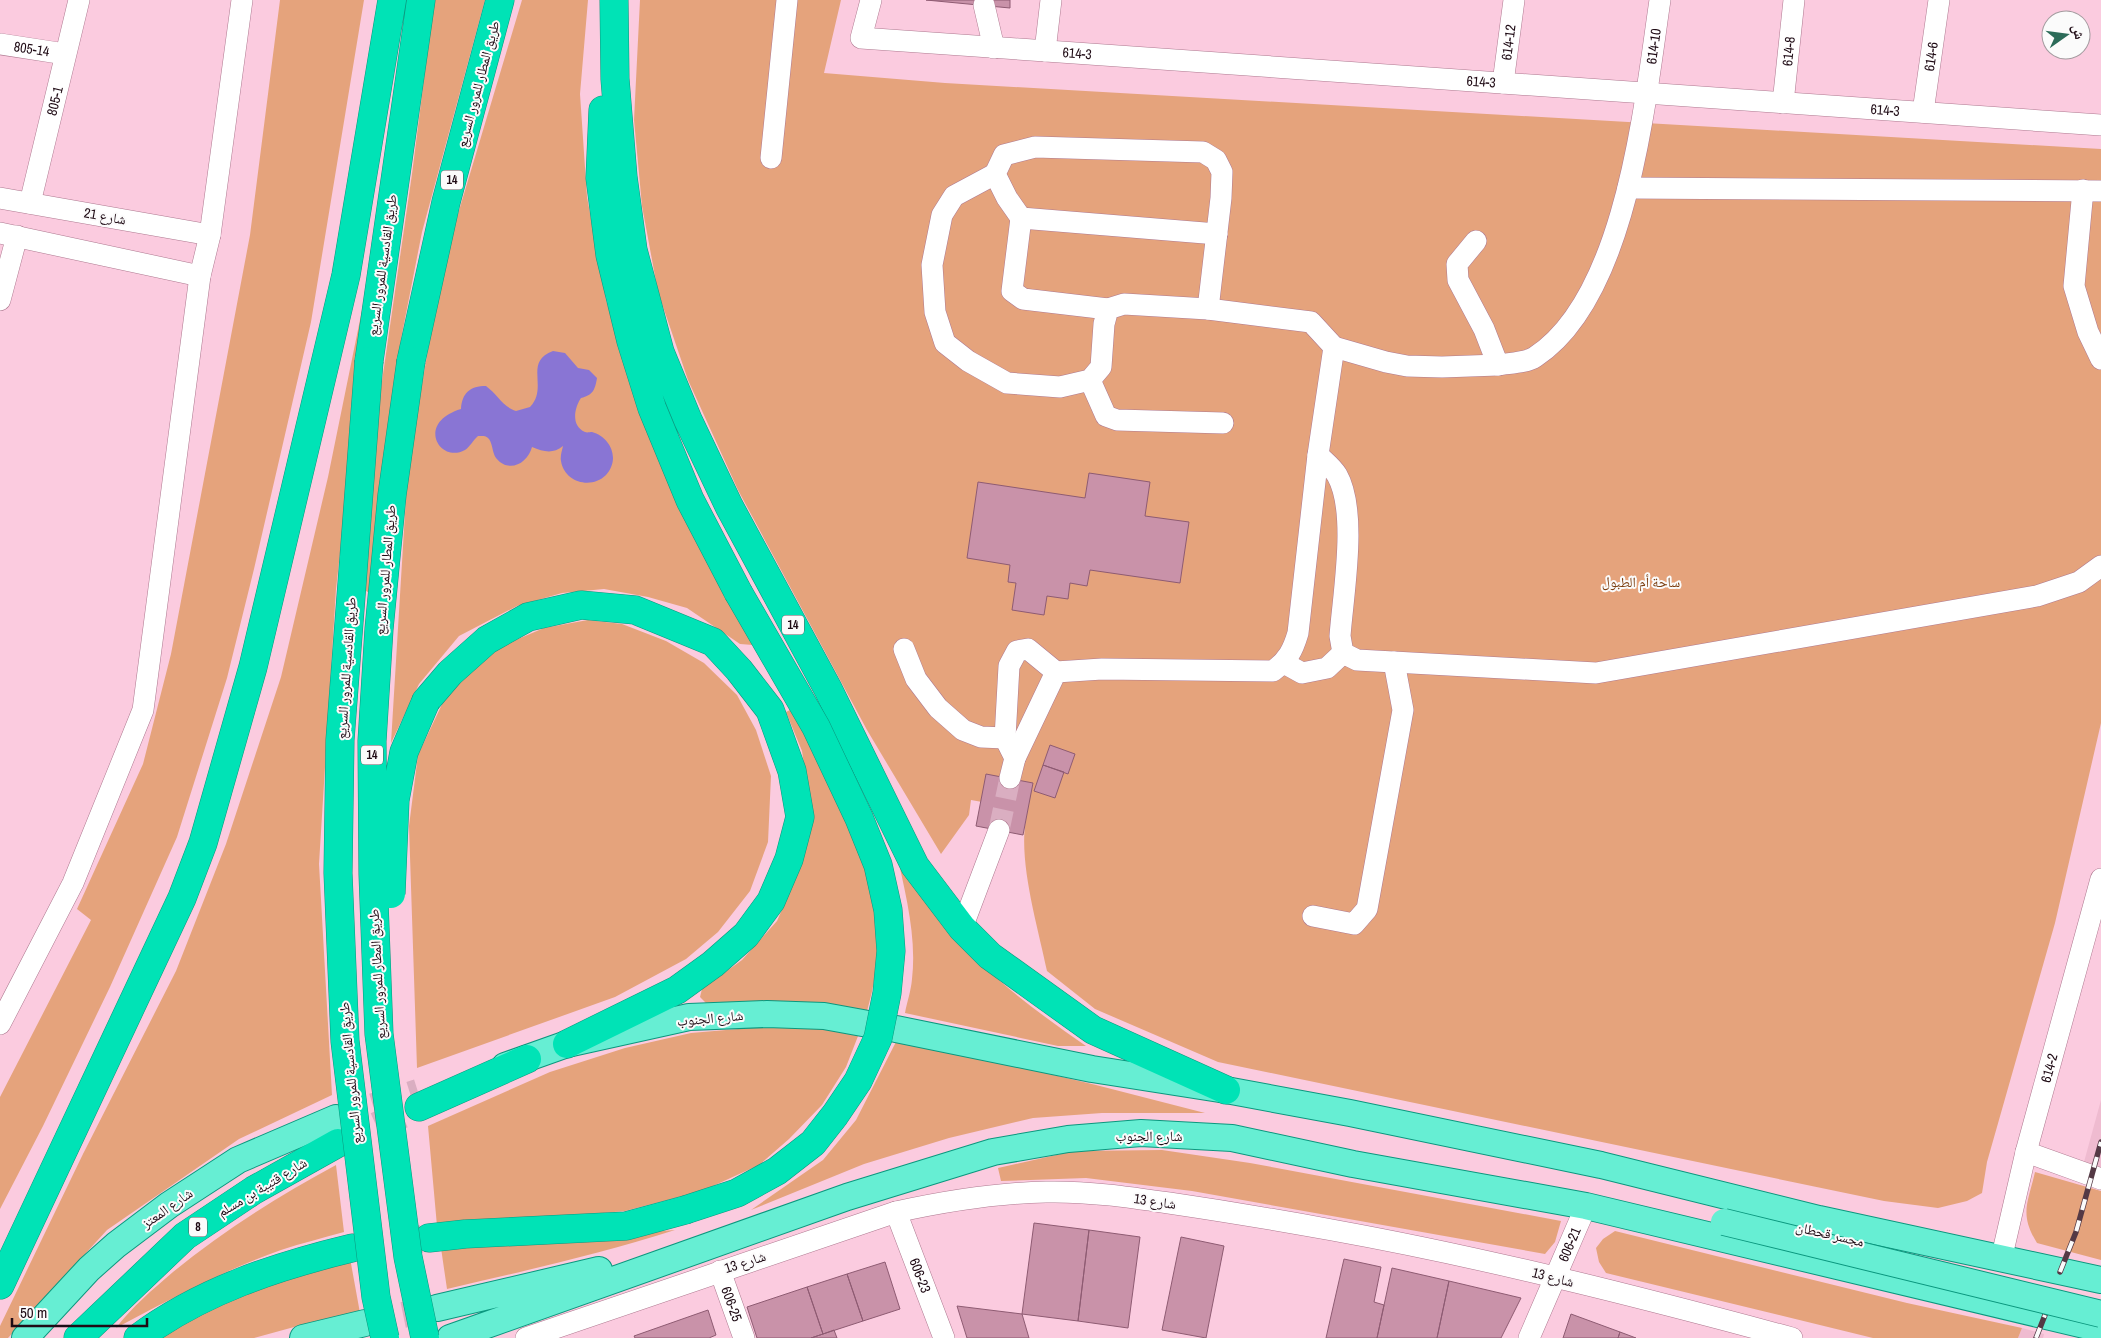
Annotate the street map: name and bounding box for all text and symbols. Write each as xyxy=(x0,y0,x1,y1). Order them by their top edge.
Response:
north arrow xyxy=(2041,10,2091,60)
street label: طريق المطار للمرور السريع xyxy=(452,19,505,150)
text: ش xyxy=(2068,22,2089,41)
street label: 614-12 xyxy=(1497,23,1520,61)
street label: 614-10 xyxy=(1642,27,1665,65)
street label: 614-8 xyxy=(1778,36,1799,67)
street label: 805-14 xyxy=(13,37,51,61)
street label: 614-6 xyxy=(1920,41,1942,72)
street label: 614-3 xyxy=(1062,43,1092,63)
street label: 614-3 xyxy=(1466,72,1496,92)
street label: 805-1 xyxy=(42,84,67,117)
street label: 614-3 xyxy=(1870,100,1900,120)
road number: 14 xyxy=(441,170,463,190)
street label: طريق القادسية للمرور السريع xyxy=(363,193,402,337)
street label: شارع 21 xyxy=(82,203,128,230)
street label: طريق المطار للمرور السريع xyxy=(370,504,401,636)
park label: ساحة أم الطبول xyxy=(1602,573,1680,592)
street label: طريق القادسية للمرور السريع xyxy=(332,596,361,740)
road number: 14 xyxy=(782,616,804,634)
road number: 14 xyxy=(361,746,383,764)
street label: طريق المطار للمرور السريع xyxy=(365,908,390,1040)
street label: طريق القادسية للمرور السريع xyxy=(335,1001,366,1145)
street label: شارع الجنوب xyxy=(676,1006,744,1031)
street label: 614-2 xyxy=(2037,1051,2062,1085)
street label: شارع الجنوب xyxy=(1116,1127,1182,1146)
street label: شارع قتيبة بن مسلم xyxy=(214,1153,310,1222)
street label: شارع المعتز xyxy=(137,1184,197,1234)
street label: شارع 13 xyxy=(1133,1189,1177,1214)
street label: مجسر قحطان xyxy=(1794,1217,1866,1251)
road number: 8 xyxy=(189,1218,207,1236)
street label: 606-21 xyxy=(1554,1224,1585,1264)
street label: شارع 13 xyxy=(722,1247,768,1278)
street label: 606-23 xyxy=(905,1256,935,1295)
street label: شارع 13 xyxy=(1530,1263,1576,1292)
street label: 606-25 xyxy=(717,1284,746,1324)
scale bar xyxy=(12,1296,148,1328)
text: 50 m xyxy=(20,1302,47,1323)

